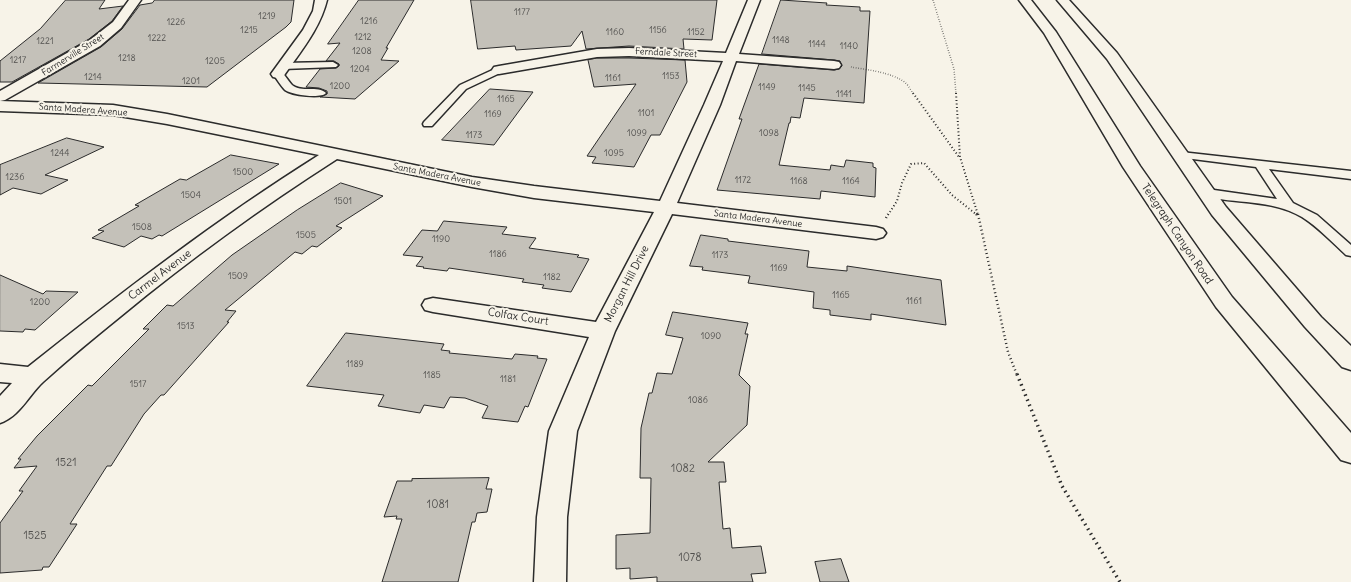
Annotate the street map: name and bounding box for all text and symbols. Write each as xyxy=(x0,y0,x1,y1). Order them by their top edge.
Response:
house number: 1177 xyxy=(514,7,530,17)
house number: 1219 xyxy=(258,11,276,21)
house number: 1216 xyxy=(360,16,378,26)
house number: 1226 xyxy=(167,17,185,27)
house number: 1215 xyxy=(240,25,258,35)
house number: 1156 xyxy=(649,25,667,35)
house number: 1160 xyxy=(606,27,624,37)
house number: 1152 xyxy=(687,27,705,37)
street label: Farmerville Street xyxy=(40,32,106,78)
house number: 1212 xyxy=(354,32,372,42)
house number: 1222 xyxy=(148,33,166,43)
house number: 1148 xyxy=(772,35,790,45)
house number: 1221 xyxy=(36,36,54,46)
house number: 1144 xyxy=(808,39,826,49)
house number: 1140 xyxy=(840,41,858,51)
house number: 1208 xyxy=(352,46,372,56)
street label: Ferndale Street xyxy=(635,46,697,60)
house number: 1218 xyxy=(118,53,136,63)
house number: 1217 xyxy=(10,55,26,65)
house number: 1205 xyxy=(205,56,225,66)
house number: 1204 xyxy=(350,64,370,74)
house number: 1153 xyxy=(662,71,680,81)
house number: 1214 xyxy=(84,72,102,82)
house number: 1161 xyxy=(605,73,621,83)
house number: 1201 xyxy=(182,76,200,86)
house number: 1200 xyxy=(330,81,350,91)
house number: 1149 xyxy=(758,82,776,92)
house number: 1145 xyxy=(798,83,816,93)
house number: 1141 xyxy=(836,89,852,99)
house number: 1165 xyxy=(497,94,515,104)
street label: Santa Madera Avenue xyxy=(38,102,128,118)
house number: 1101 xyxy=(638,108,654,118)
house number: 1169 xyxy=(484,109,502,119)
house number: 1099 xyxy=(627,128,647,138)
house number: 1098 xyxy=(759,128,779,138)
house number: 1173 xyxy=(466,130,482,140)
house number: 1244 xyxy=(51,148,69,158)
house number: 1095 xyxy=(604,148,624,158)
street label: Santa Madera Avenue xyxy=(392,161,482,189)
house number: 1500 xyxy=(233,167,253,177)
house number: 1236 xyxy=(6,172,24,182)
house number: 1172 xyxy=(735,175,751,185)
house number: 1168 xyxy=(790,176,808,186)
house number: 1164 xyxy=(842,176,860,186)
street label: Telegraph Canyon Road xyxy=(1138,181,1216,287)
house number: 1504 xyxy=(181,190,201,200)
house number: 1501 xyxy=(334,196,352,206)
street label: Santa Madera Avenue xyxy=(713,208,803,230)
house number: 1508 xyxy=(132,222,152,232)
house number: 1505 xyxy=(296,230,316,240)
house number: 1190 xyxy=(432,234,450,244)
street label: Morgan Hill Drive xyxy=(602,243,652,325)
street label: Carmel Avenue xyxy=(126,247,194,303)
house number: 1186 xyxy=(489,249,507,259)
house number: 1173 xyxy=(712,250,728,260)
house number: 1169 xyxy=(770,263,788,273)
house number: 1509 xyxy=(228,271,248,281)
house number: 1182 xyxy=(543,272,561,282)
house number: 1165 xyxy=(832,290,850,300)
house number: 1161 xyxy=(906,296,922,306)
house number: 1200 xyxy=(30,297,50,307)
street label: Colfax Court xyxy=(487,306,549,328)
house number: 1513 xyxy=(177,321,195,331)
house number: 1090 xyxy=(701,331,721,341)
house number: 1189 xyxy=(346,359,364,369)
house number: 1185 xyxy=(423,370,441,380)
house number: 1181 xyxy=(500,374,516,384)
house number: 1517 xyxy=(130,379,146,389)
house number: 1086 xyxy=(688,395,708,405)
house number: 1521 xyxy=(55,456,77,470)
house number: 1082 xyxy=(671,462,695,476)
house number: 1081 xyxy=(427,498,449,512)
house number: 1525 xyxy=(23,529,47,543)
house number: 1078 xyxy=(678,551,702,565)

